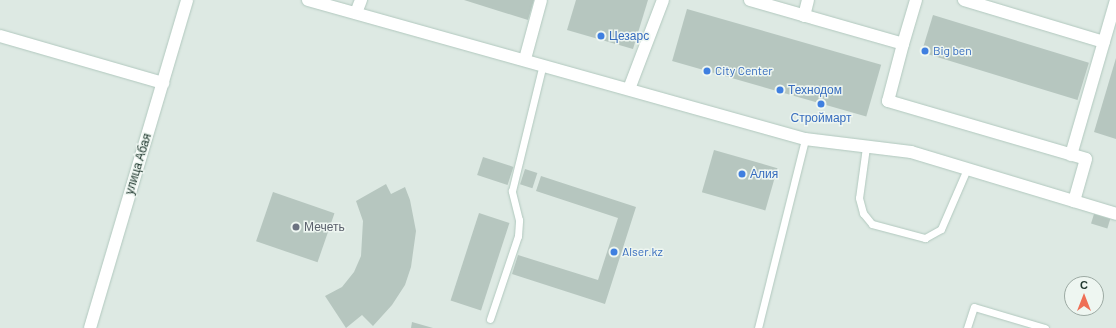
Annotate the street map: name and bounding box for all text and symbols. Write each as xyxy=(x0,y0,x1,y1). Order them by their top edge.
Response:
place label: Цезарс xyxy=(609,29,649,43)
marker: Цезарс xyxy=(596,31,606,41)
place label: Big ben xyxy=(933,44,972,58)
marker: Big ben xyxy=(920,46,930,56)
place label: City Center xyxy=(715,64,773,78)
marker: City Center xyxy=(702,66,712,76)
place label: Технодом xyxy=(788,83,842,97)
marker: Технодом xyxy=(775,85,785,95)
marker: Строймарт xyxy=(816,99,826,109)
place label: Строймарт xyxy=(790,111,852,125)
street label: улица Абая xyxy=(122,132,154,196)
place label: Алия xyxy=(750,167,778,181)
marker: Алия xyxy=(737,169,747,179)
place label: Мечеть xyxy=(304,220,345,234)
marker: Мечеть xyxy=(291,222,301,232)
place label: Alser.kz xyxy=(622,245,663,259)
marker: Alser.kz xyxy=(609,247,619,257)
north arrow xyxy=(1064,276,1104,316)
text: С xyxy=(1080,278,1088,291)

